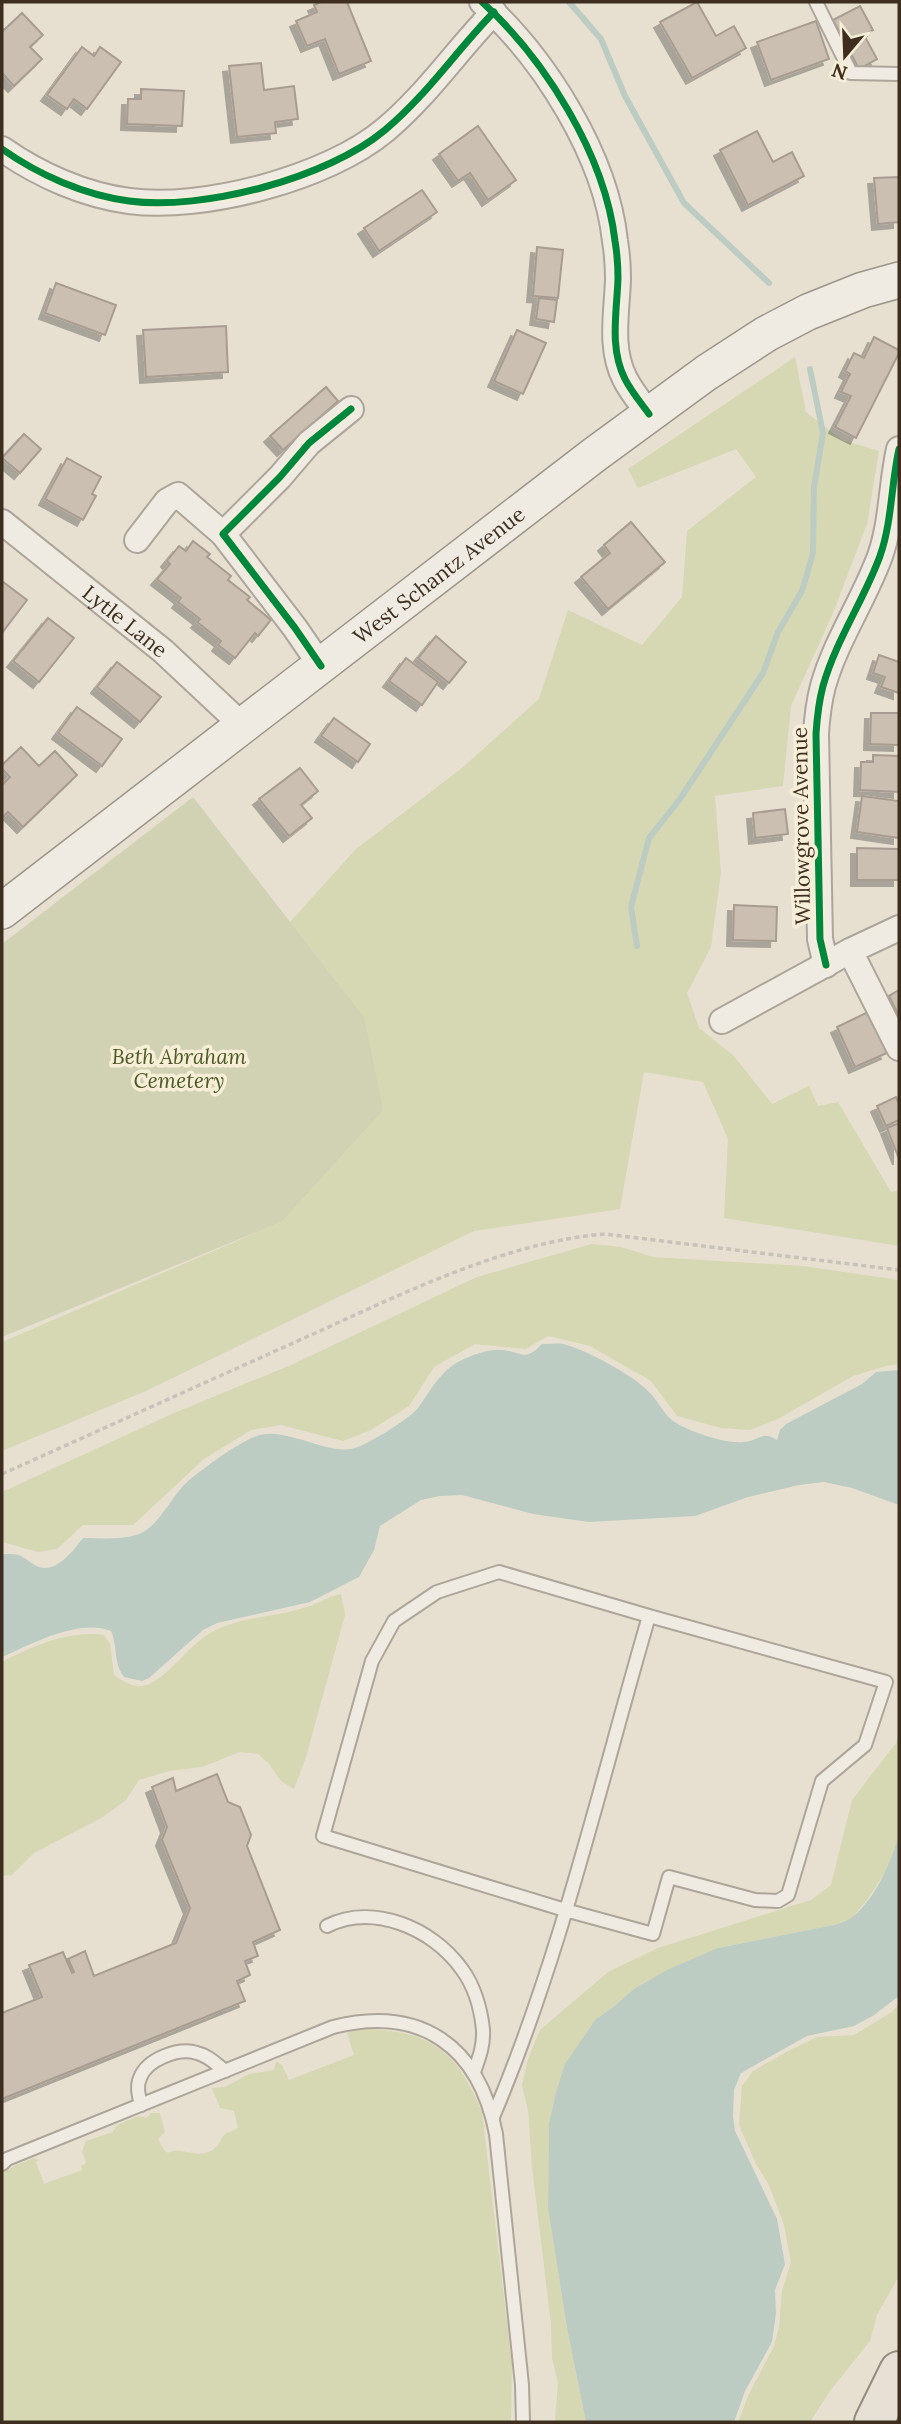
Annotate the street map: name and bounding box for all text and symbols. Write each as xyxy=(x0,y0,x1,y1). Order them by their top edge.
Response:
north arrow xyxy=(810,21,880,91)
text: N xyxy=(828,58,850,86)
street label: West Schantz Avenue xyxy=(347,500,530,649)
street label: Lytle Lane xyxy=(77,579,173,663)
street label: Willowgrove Avenue xyxy=(786,727,816,925)
park label: Beth Abraham Cemetery xyxy=(112,1043,247,1094)

